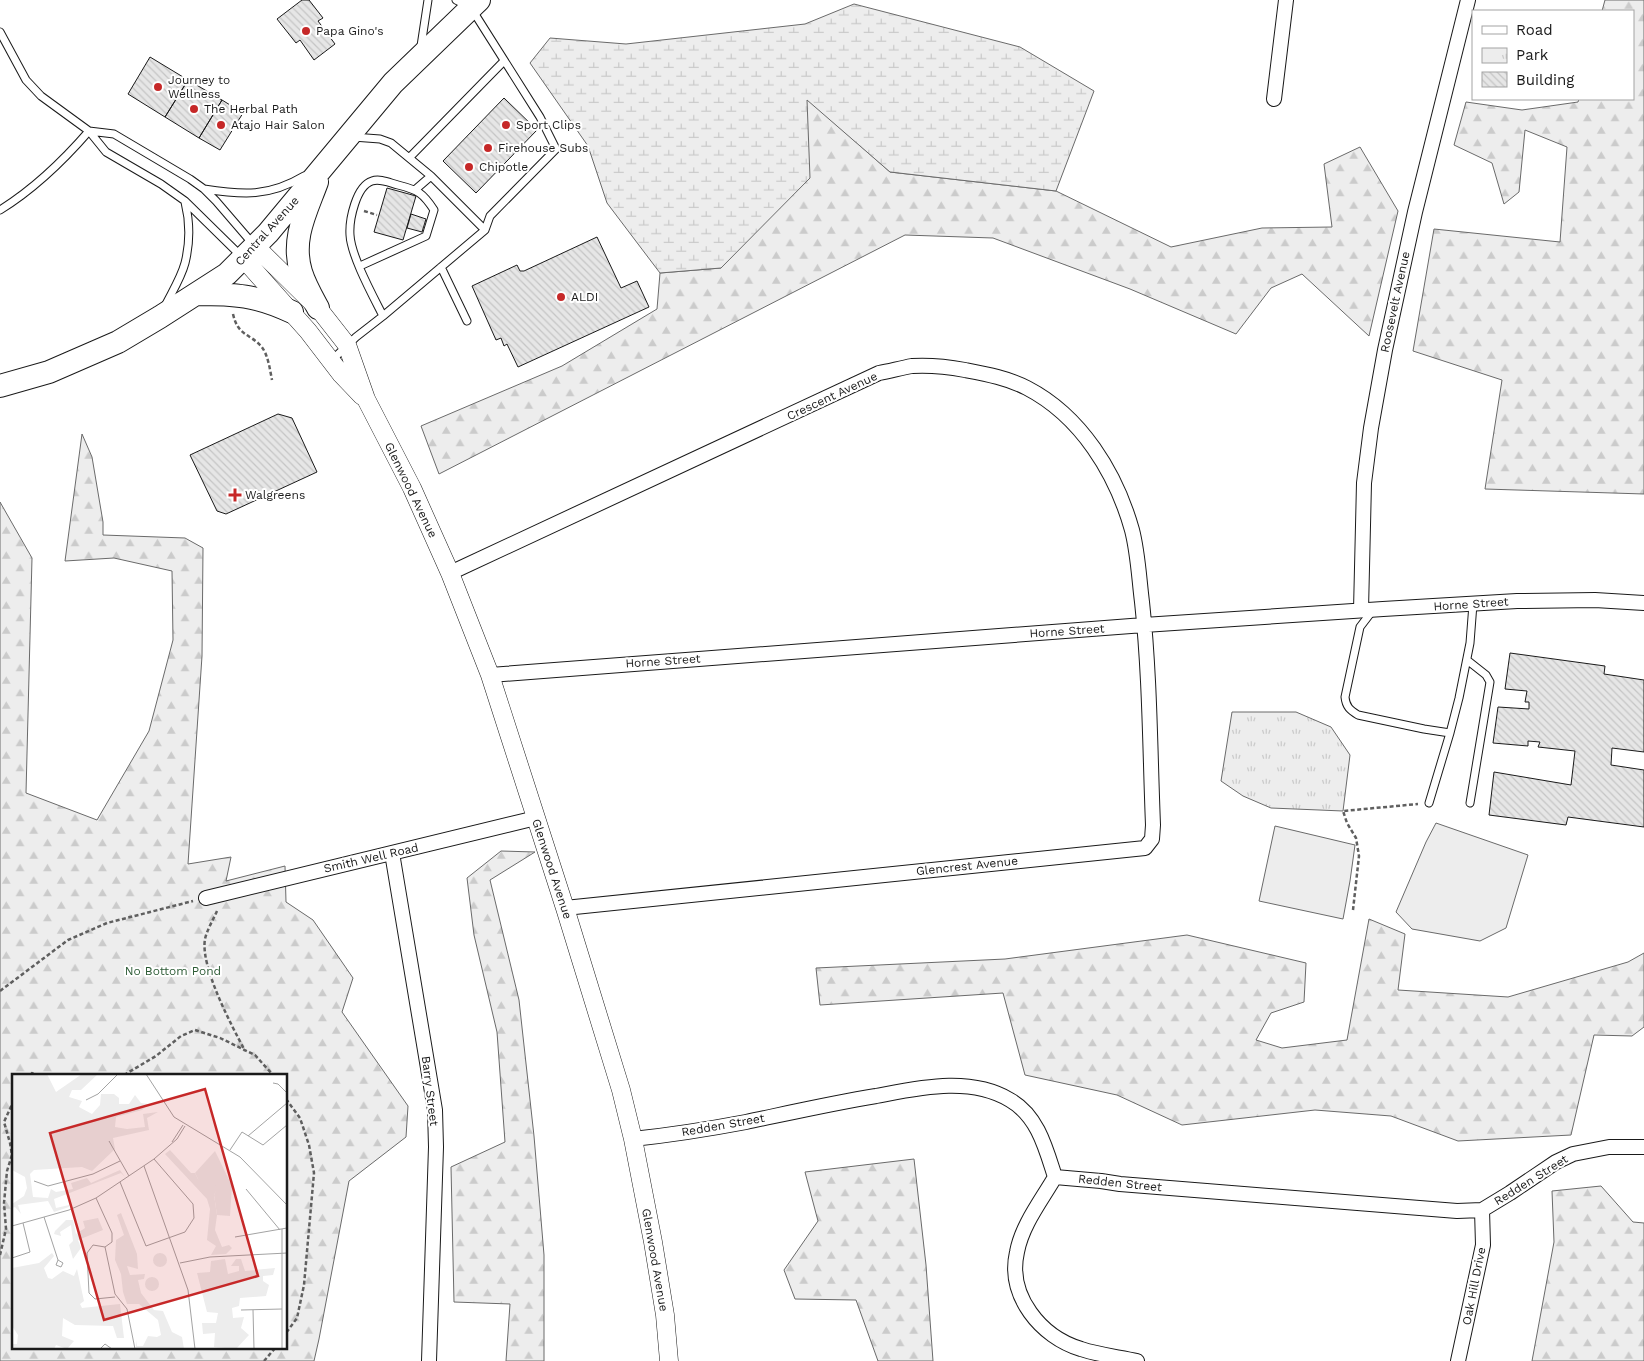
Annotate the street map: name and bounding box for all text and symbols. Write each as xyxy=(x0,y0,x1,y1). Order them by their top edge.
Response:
legend xyxy=(1472,10,1634,100)
text: Road xyxy=(1516,21,1553,39)
place label: Papa Gino's xyxy=(316,24,384,38)
marker: Papa Gino's xyxy=(300,25,312,37)
text: Park xyxy=(1516,46,1549,64)
text: Building xyxy=(1516,71,1574,89)
place label: Journey to Wellness xyxy=(168,73,230,101)
marker: Journey to Wellness xyxy=(152,81,164,93)
place label: The Herbal Path xyxy=(204,102,298,116)
marker: The Herbal Path xyxy=(188,103,200,115)
place label: Atajo Hair Salon xyxy=(231,118,325,132)
place label: Sport Clips xyxy=(516,118,581,132)
marker: Atajo Hair Salon xyxy=(215,119,227,131)
marker: Sport Clips xyxy=(500,119,512,131)
place label: Firehouse Subs xyxy=(498,141,588,155)
marker: Firehouse Subs xyxy=(482,142,494,154)
place label: Chipotle xyxy=(479,160,528,174)
marker: Chipotle xyxy=(463,161,475,173)
street label: Central Avenue xyxy=(232,193,302,269)
street label: Roosevelt Avenue xyxy=(1377,250,1413,354)
place label: ALDI xyxy=(571,290,598,304)
marker: ALDI xyxy=(555,291,567,303)
street label: Crescent Avenue xyxy=(785,369,880,423)
street label: Glenwood Avenue xyxy=(382,440,440,540)
place label: Walgreens xyxy=(245,488,305,502)
marker: Walgreens xyxy=(229,489,241,501)
street label: Horne Street xyxy=(1433,594,1509,614)
street label: Horne Street xyxy=(1029,621,1105,641)
street label: Horne Street xyxy=(625,651,701,671)
street label: Glenwood Avenue xyxy=(529,817,575,921)
street label: Smith Well Road xyxy=(322,840,420,876)
street label: Glencrest Avenue xyxy=(915,854,1019,878)
park label: No Bottom Pond xyxy=(125,964,221,978)
street label: Barry Street xyxy=(419,1055,441,1127)
inset map xyxy=(12,1074,288,1348)
street label: Redden Street xyxy=(680,1111,766,1139)
street label: Redden Street xyxy=(1492,1152,1570,1208)
street label: Redden Street xyxy=(1077,1172,1163,1194)
street label: Glenwood Avenue xyxy=(639,1207,671,1313)
street label: Oak Hill Drive xyxy=(1460,1246,1488,1326)

